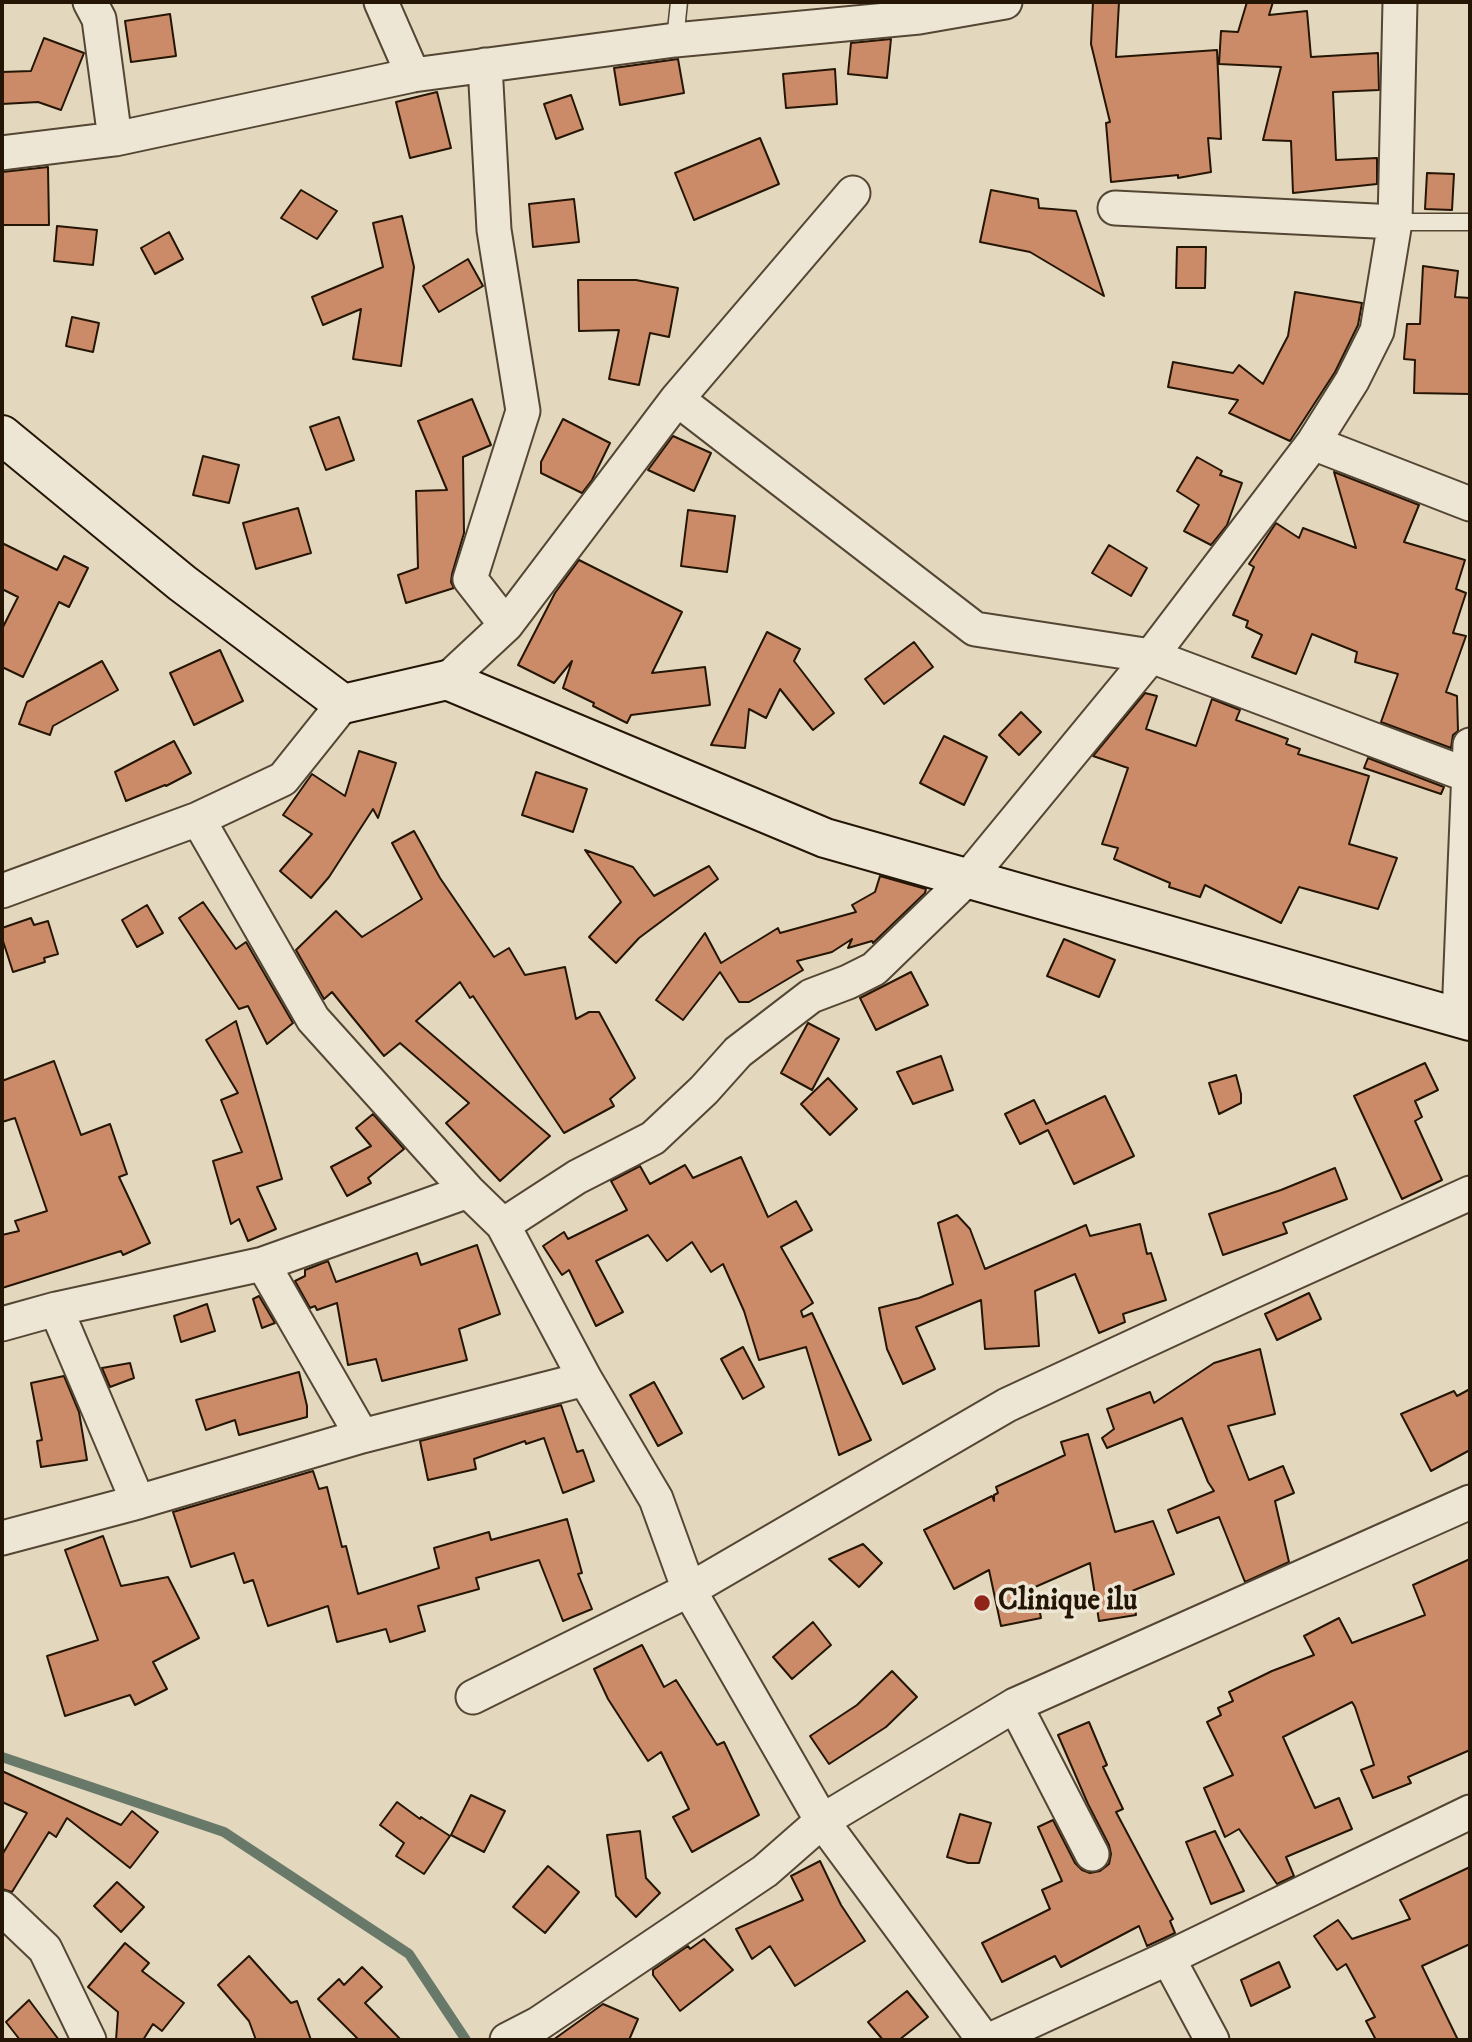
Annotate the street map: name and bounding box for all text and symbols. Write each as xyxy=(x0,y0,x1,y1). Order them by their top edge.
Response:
place label: Clinique ilu xyxy=(998,1585,1137,1621)
marker: Clinique ilu xyxy=(972,1593,992,1613)

